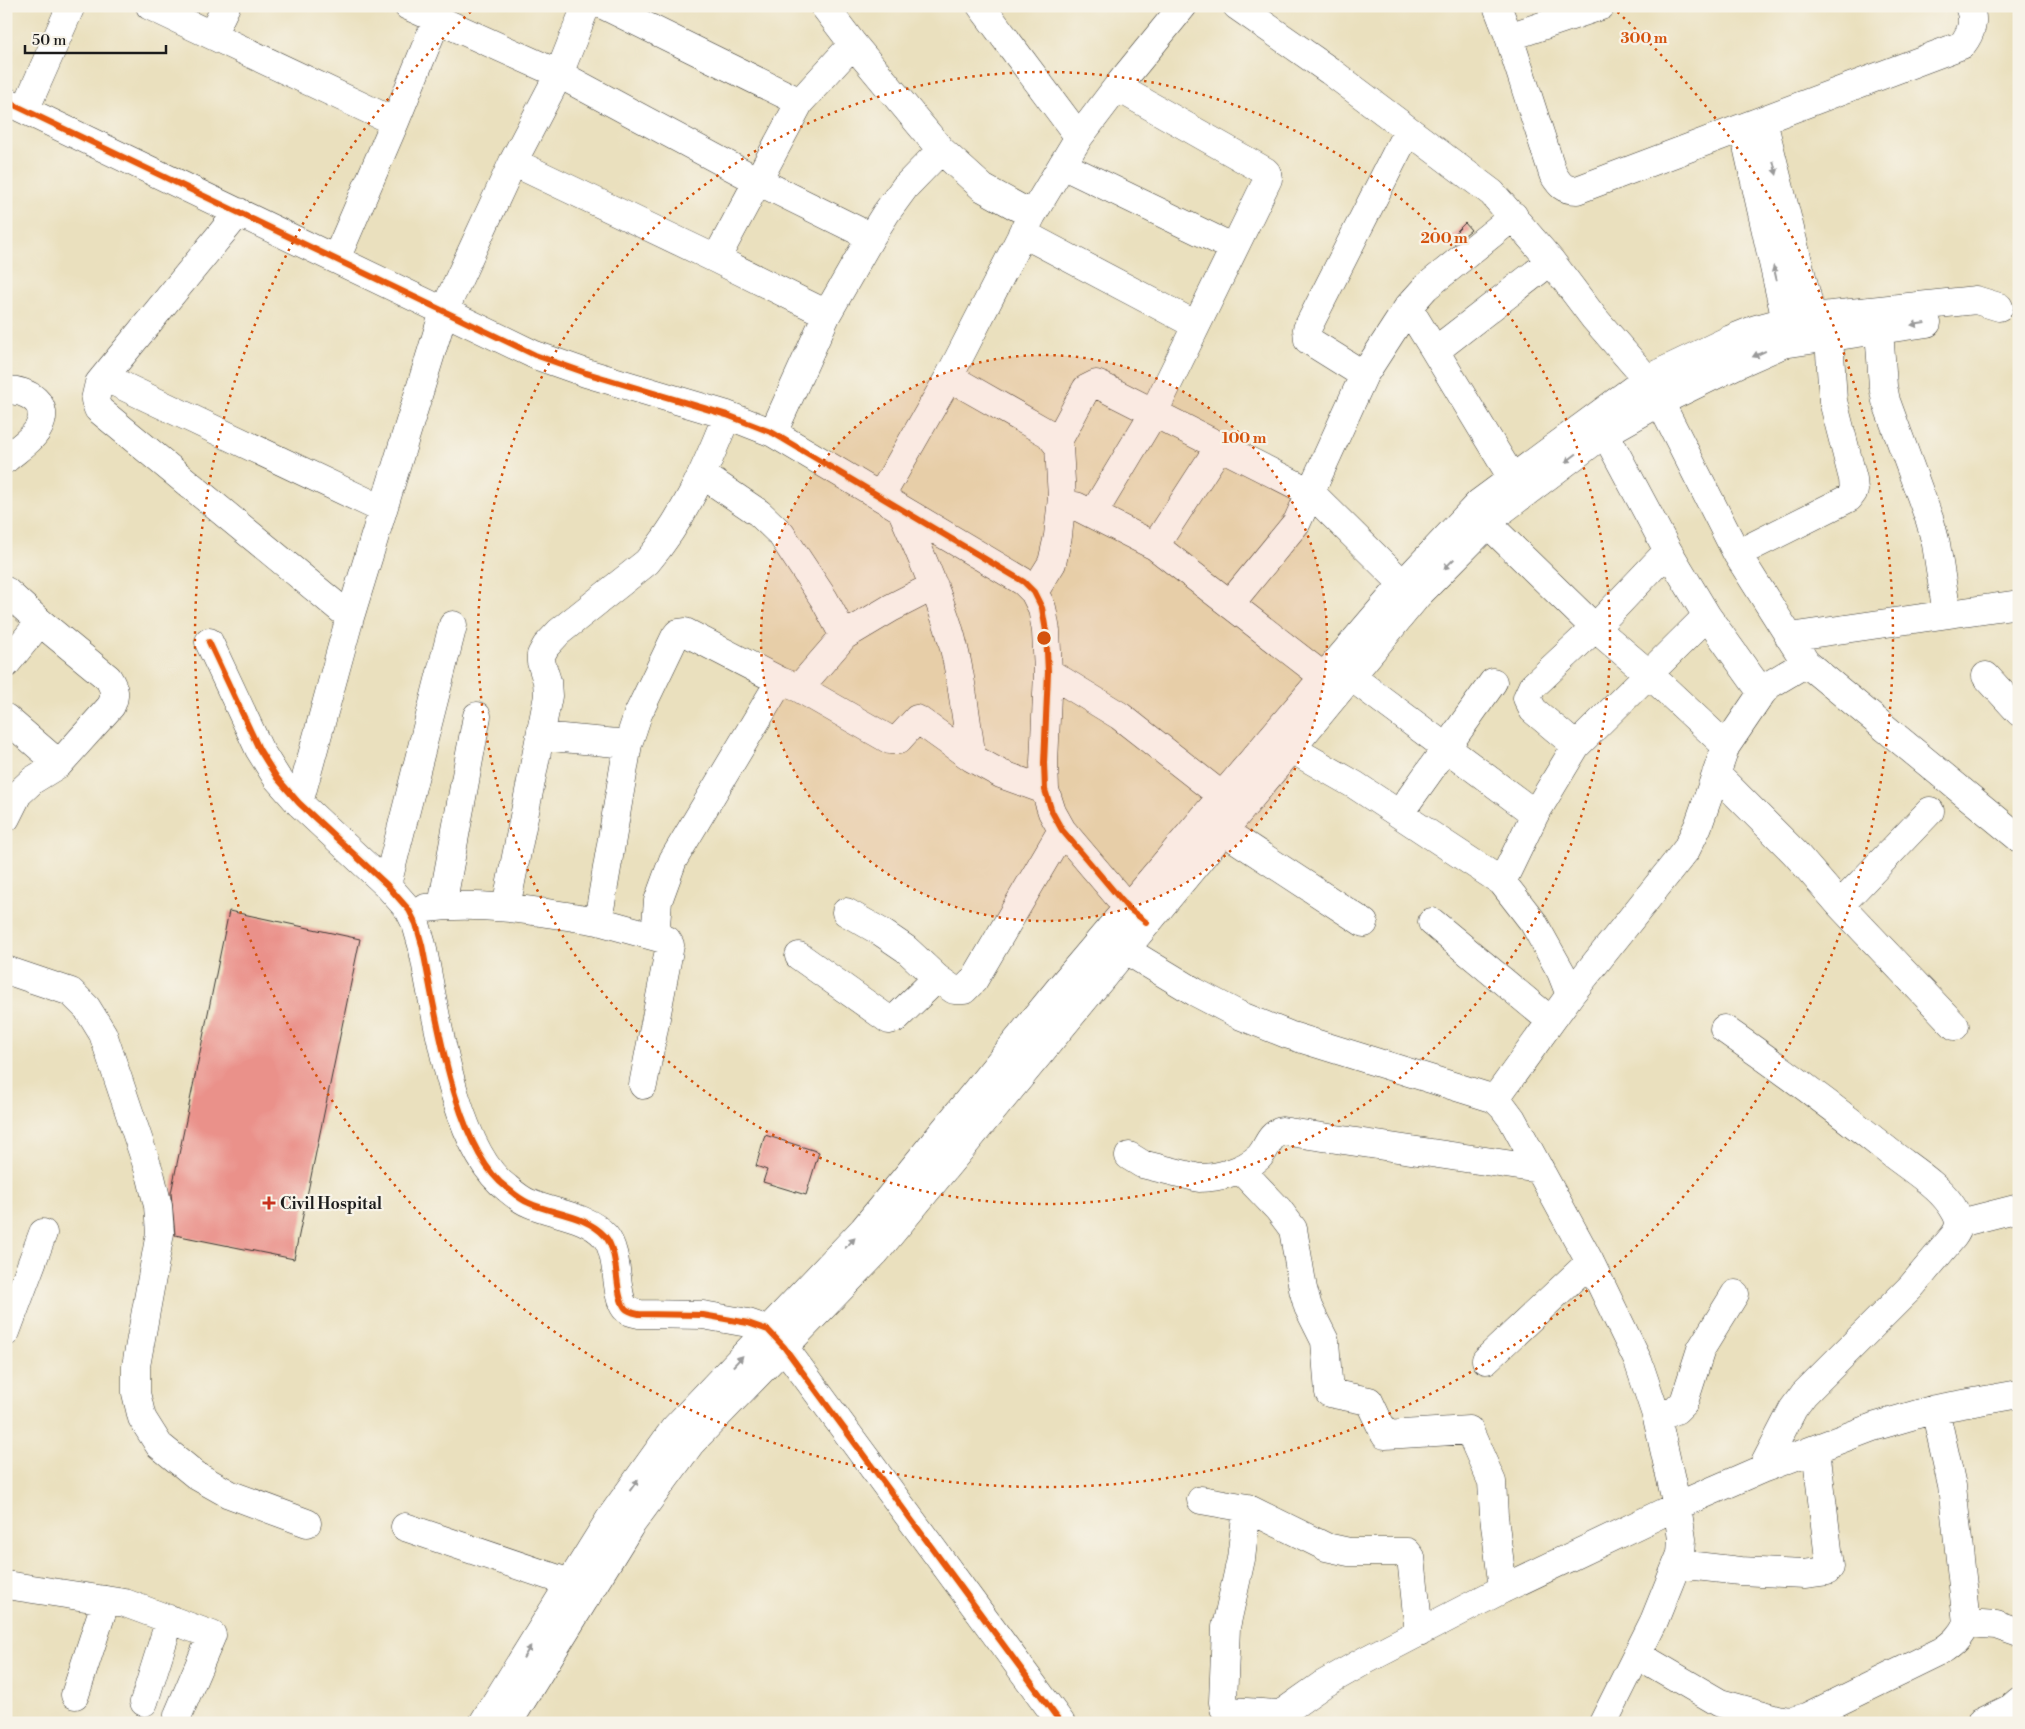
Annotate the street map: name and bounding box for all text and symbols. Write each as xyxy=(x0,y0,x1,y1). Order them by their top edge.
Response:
scale bar xyxy=(25,22,166,54)
text: 300 m xyxy=(1621,29,1668,48)
text: 50 m xyxy=(32,31,66,50)
one-way arrow xyxy=(1771,161,1779,176)
text: 200 m xyxy=(1420,229,1468,248)
one-way arrow xyxy=(1771,266,1779,281)
one-way arrow xyxy=(1910,321,1926,329)
one-way arrow xyxy=(1752,351,1766,359)
text: 100 m xyxy=(1222,429,1267,448)
one-way arrow xyxy=(1565,453,1578,463)
one-way arrow xyxy=(1443,558,1455,570)
centre of rings xyxy=(1035,629,1053,647)
place label: Civil Hospital xyxy=(280,1194,383,1214)
marker: Civil Hospital xyxy=(262,1196,276,1210)
one-way arrow xyxy=(844,1238,856,1250)
one-way arrow xyxy=(732,1356,744,1368)
one-way arrow xyxy=(629,1478,639,1492)
one-way arrow xyxy=(523,1645,532,1658)

